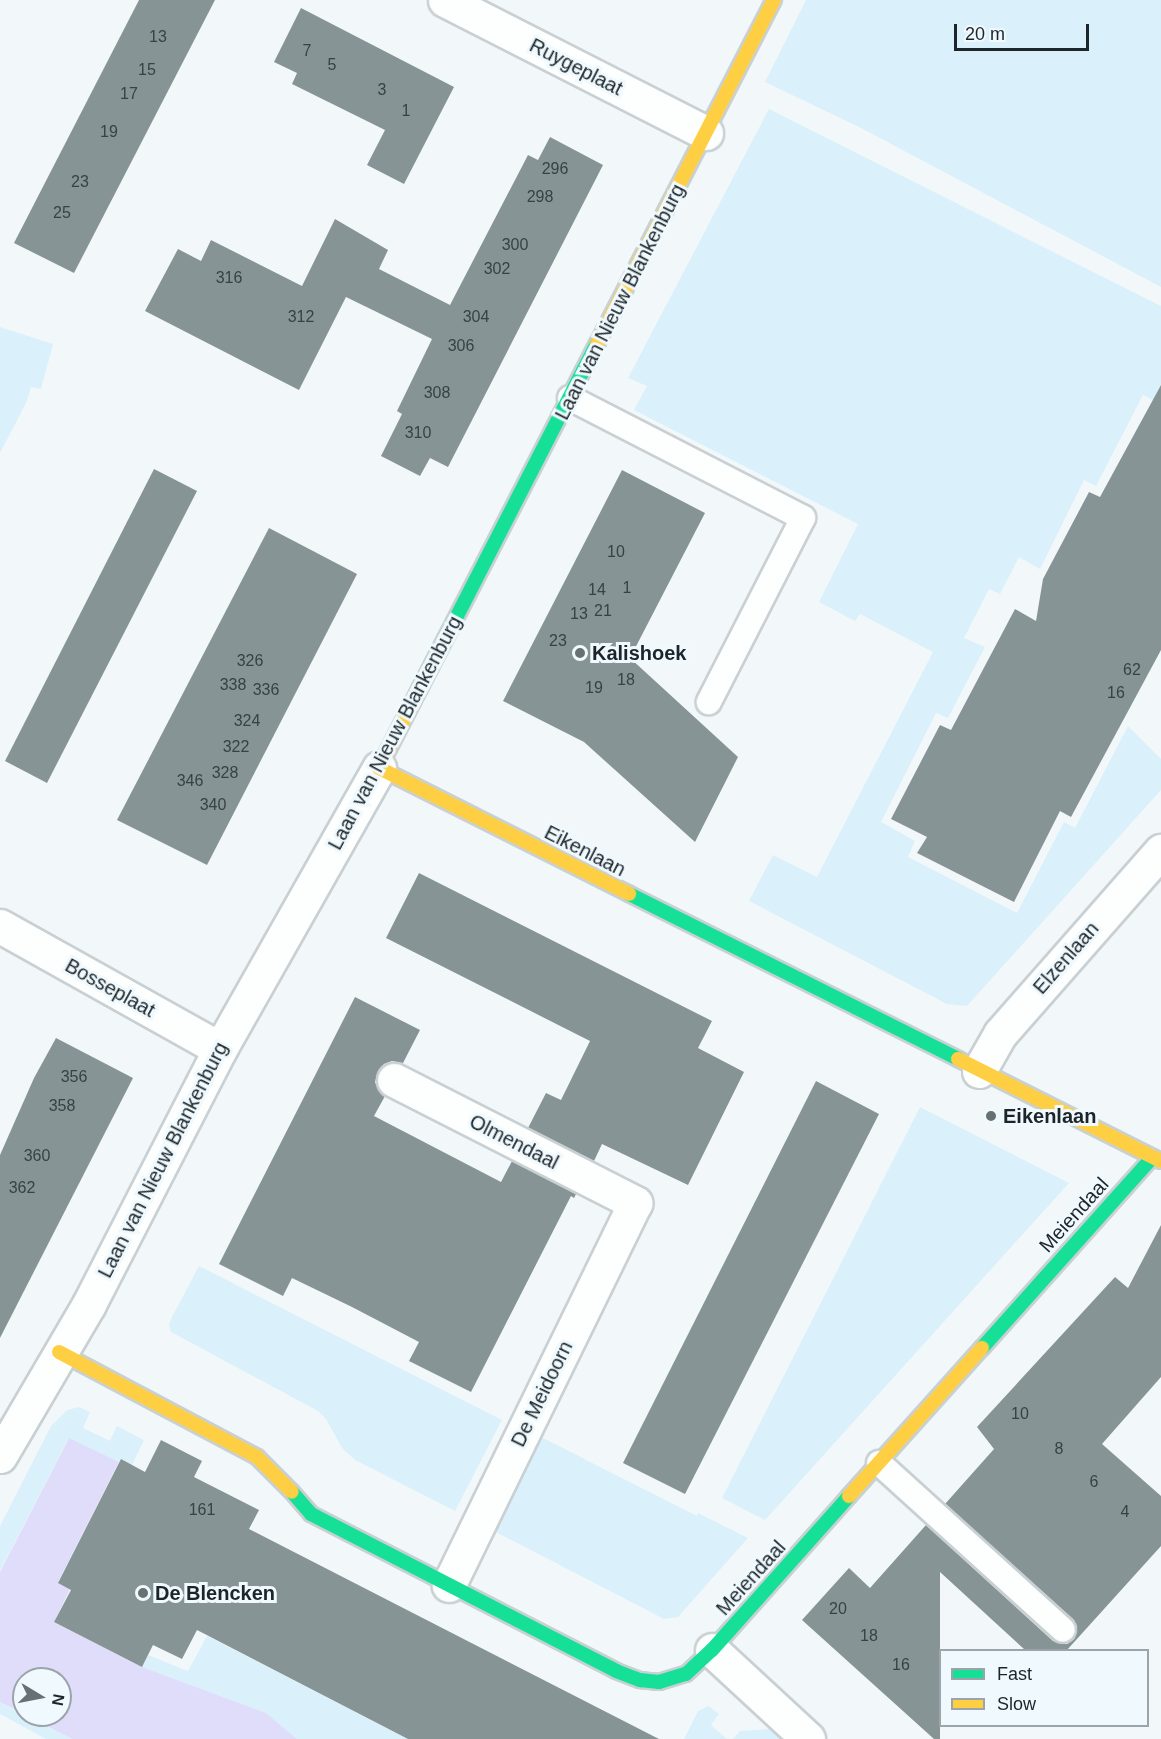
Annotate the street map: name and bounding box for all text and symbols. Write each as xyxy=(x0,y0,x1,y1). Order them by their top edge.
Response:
scale bar xyxy=(957,12,1092,50)
text: 20 m xyxy=(965,24,1005,44)
house number: 13 xyxy=(149,27,167,47)
street label: Ruygeplaat xyxy=(525,33,627,101)
house number: 7 xyxy=(303,41,311,61)
house number: 5 xyxy=(328,55,336,75)
house number: 15 xyxy=(138,60,156,80)
house number: 3 xyxy=(378,80,386,100)
house number: 17 xyxy=(120,84,138,104)
house number: 1 xyxy=(402,101,410,121)
house number: 19 xyxy=(100,122,118,142)
house number: 296 xyxy=(542,159,568,179)
house number: 23 xyxy=(71,172,89,192)
street label: Laan van Nieuw Blankenburg xyxy=(550,180,690,424)
house number: 298 xyxy=(527,187,553,207)
house number: 25 xyxy=(53,203,71,223)
house number: 300 xyxy=(502,235,528,255)
house number: 302 xyxy=(484,259,510,279)
house number: 316 xyxy=(216,268,242,288)
house number: 312 xyxy=(288,307,314,327)
house number: 304 xyxy=(463,307,489,327)
house number: 306 xyxy=(448,336,474,356)
house number: 308 xyxy=(424,383,450,403)
house number: 310 xyxy=(405,423,431,443)
house number: 10 xyxy=(607,542,625,562)
house number: 1 xyxy=(623,578,631,598)
house number: 14 xyxy=(588,580,606,600)
house number: 21 xyxy=(594,601,612,621)
house number: 13 xyxy=(570,604,588,624)
street label: Laan van Nieuw Blankenburg xyxy=(323,612,467,854)
house number: 23 xyxy=(549,631,567,651)
place label: Kalishoek xyxy=(592,641,686,665)
marker: Kalishoek xyxy=(573,646,587,660)
house number: 326 xyxy=(237,651,263,671)
house number: 62 xyxy=(1123,660,1141,680)
house number: 18 xyxy=(617,670,635,690)
house number: 338 xyxy=(220,675,246,695)
house number: 19 xyxy=(585,678,603,698)
house number: 336 xyxy=(253,680,279,700)
house number: 16 xyxy=(1107,683,1125,703)
house number: 324 xyxy=(234,711,260,731)
house number: 322 xyxy=(223,737,249,757)
house number: 328 xyxy=(212,763,238,783)
house number: 346 xyxy=(177,771,203,791)
house number: 340 xyxy=(200,795,226,815)
street label: Eikenlaan xyxy=(540,820,630,882)
street label: Elzenlaan xyxy=(1028,917,1104,999)
street label: Bosseplaat xyxy=(61,954,159,1022)
street label: Laan van Nieuw Blankenburg xyxy=(93,1038,233,1282)
house number: 356 xyxy=(61,1067,87,1087)
house number: 358 xyxy=(49,1096,75,1116)
place label: Eikenlaan xyxy=(1003,1104,1096,1128)
street label: Olmendaal xyxy=(465,1109,563,1175)
marker: Eikenlaan xyxy=(984,1109,998,1123)
house number: 360 xyxy=(24,1146,50,1166)
street label: Meiendaal xyxy=(1034,1173,1114,1257)
house number: 362 xyxy=(9,1178,35,1198)
street label: De Meidoorn xyxy=(506,1337,578,1451)
house number: 10 xyxy=(1011,1404,1029,1424)
house number: 8 xyxy=(1055,1439,1063,1459)
house number: 6 xyxy=(1090,1472,1098,1492)
house number: 161 xyxy=(189,1500,215,1520)
house number: 4 xyxy=(1121,1502,1129,1522)
street label: Meiendaal xyxy=(711,1536,791,1620)
place label: De Blencken xyxy=(155,1581,275,1605)
marker: De Blencken xyxy=(136,1586,150,1600)
house number: 20 xyxy=(829,1599,847,1619)
house number: 18 xyxy=(860,1626,878,1646)
legend xyxy=(939,1649,1149,1727)
house number: 16 xyxy=(892,1655,910,1675)
text: Fast xyxy=(997,1664,1032,1684)
north arrow xyxy=(12,1667,72,1727)
text: N xyxy=(49,1693,68,1707)
text: Slow xyxy=(997,1694,1036,1714)

